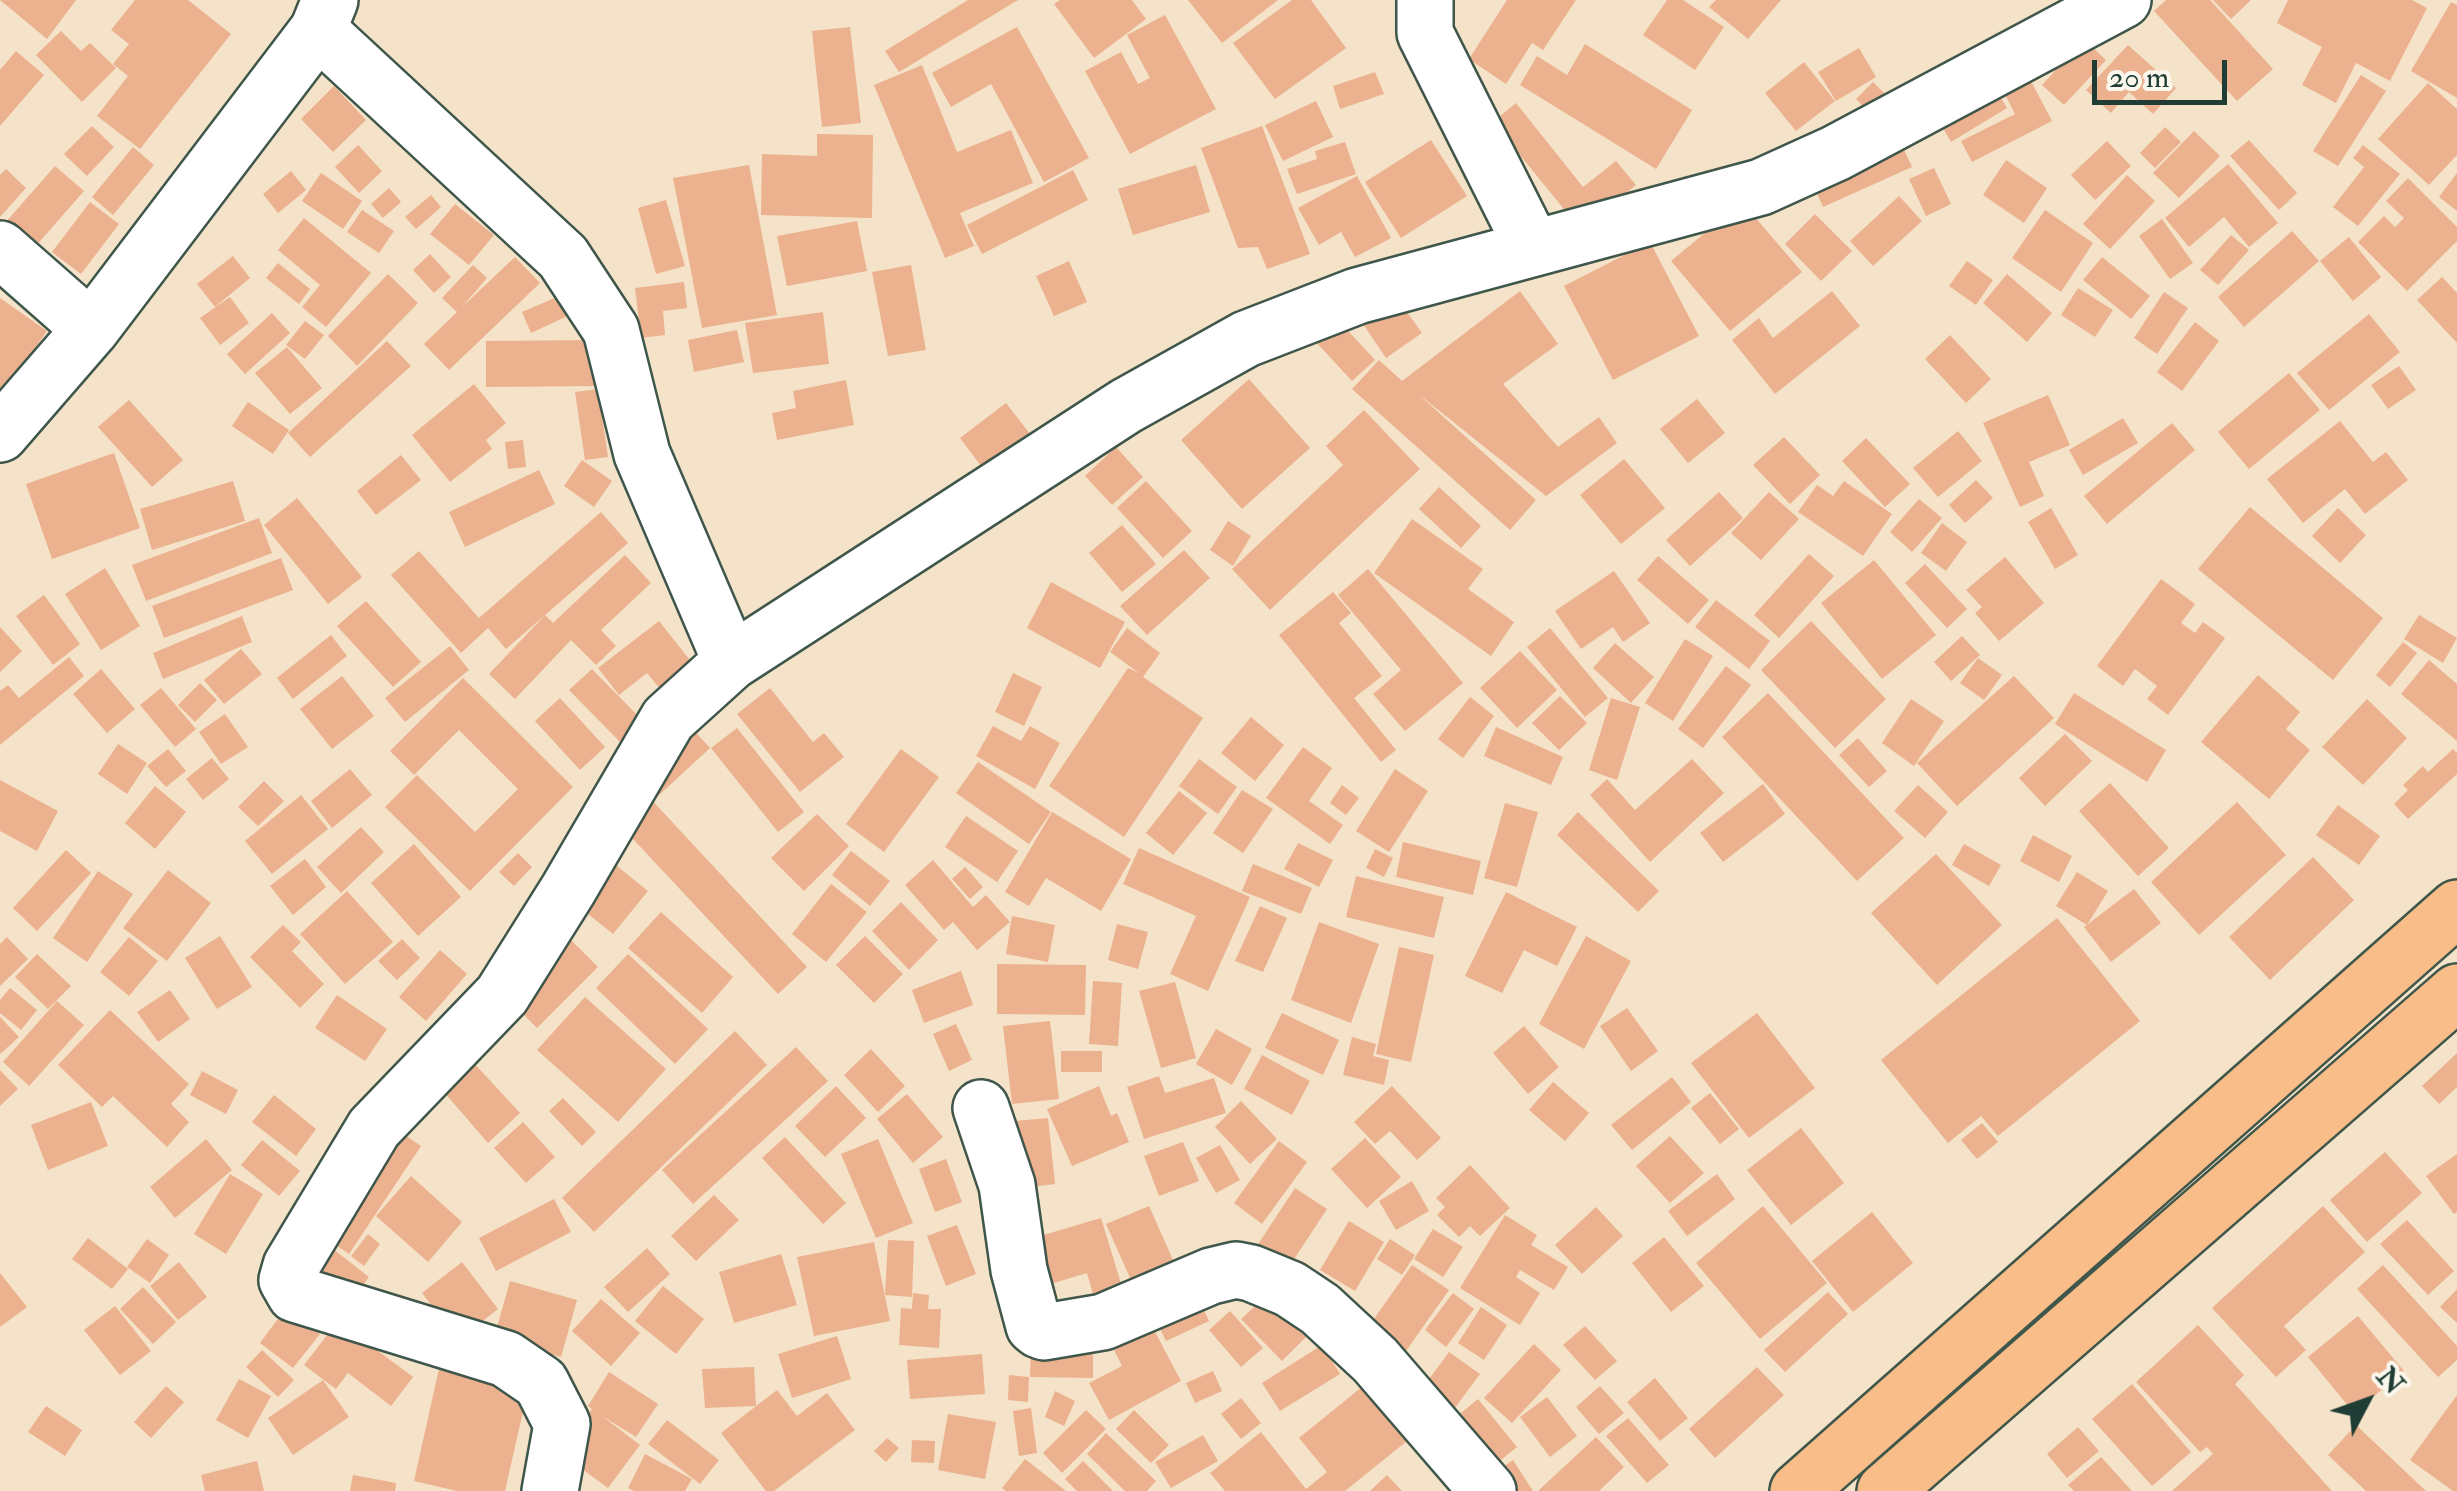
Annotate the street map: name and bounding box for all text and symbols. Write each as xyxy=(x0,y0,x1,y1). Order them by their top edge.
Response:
scale bar xyxy=(2097,40,2232,102)
text: 20 m xyxy=(2109,59,2169,96)
north arrow xyxy=(2317,1351,2417,1451)
text: N xyxy=(2369,1360,2411,1402)

